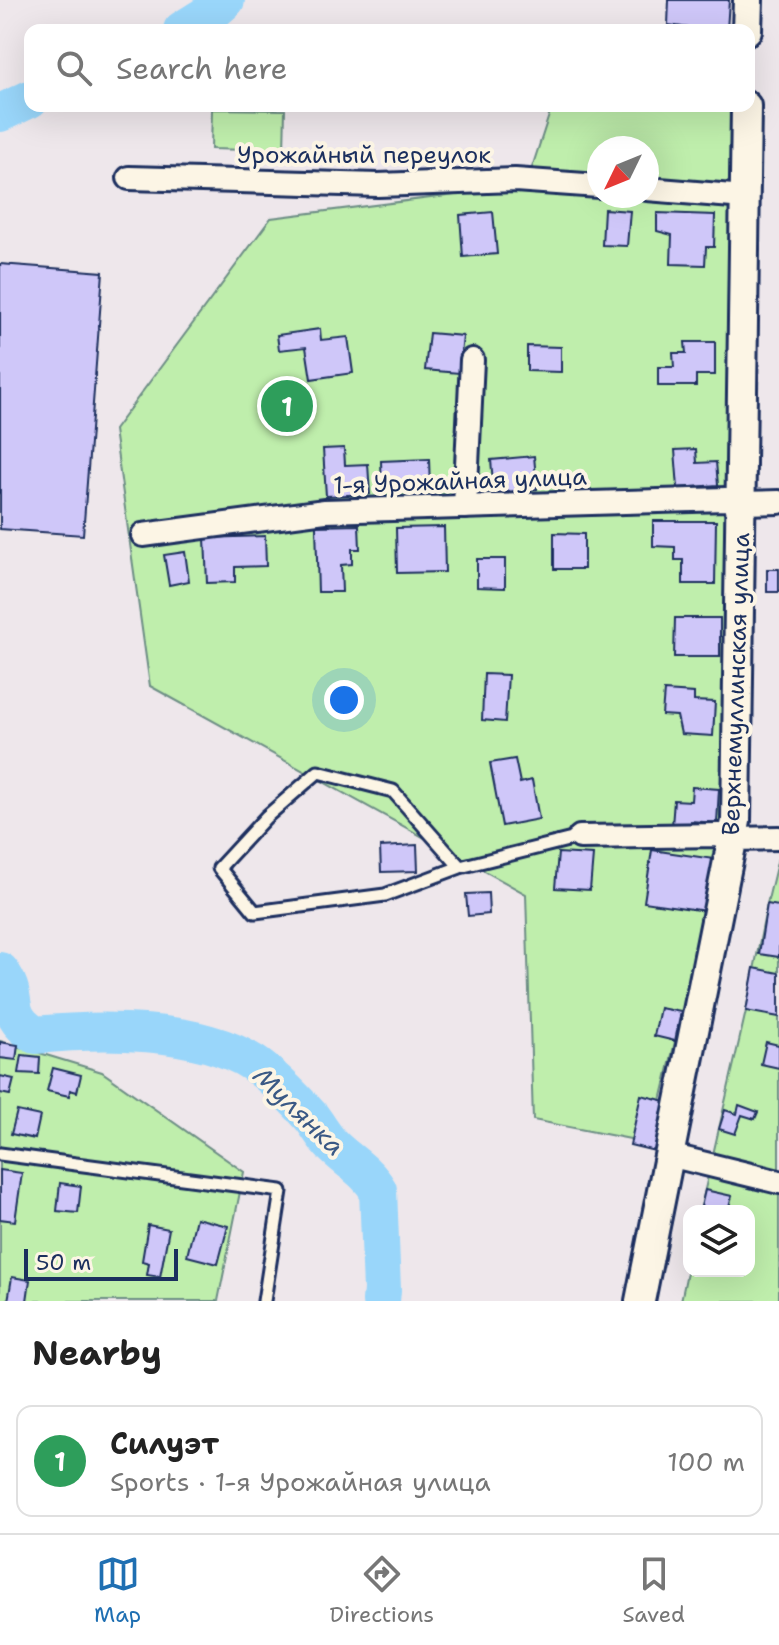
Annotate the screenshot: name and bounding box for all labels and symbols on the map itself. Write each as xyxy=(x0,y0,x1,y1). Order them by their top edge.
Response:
north arrow xyxy=(587,136,659,208)
street label: Урожайный переулок xyxy=(237,139,491,171)
pin: 1 xyxy=(261,376,313,436)
street label: 1-я Урожайная улица xyxy=(333,461,587,501)
street label: Верхнемуллинская улица xyxy=(715,532,757,836)
your location xyxy=(324,680,364,720)
water label: Мулянка xyxy=(246,1058,353,1163)
scale bar xyxy=(24,1245,178,1281)

